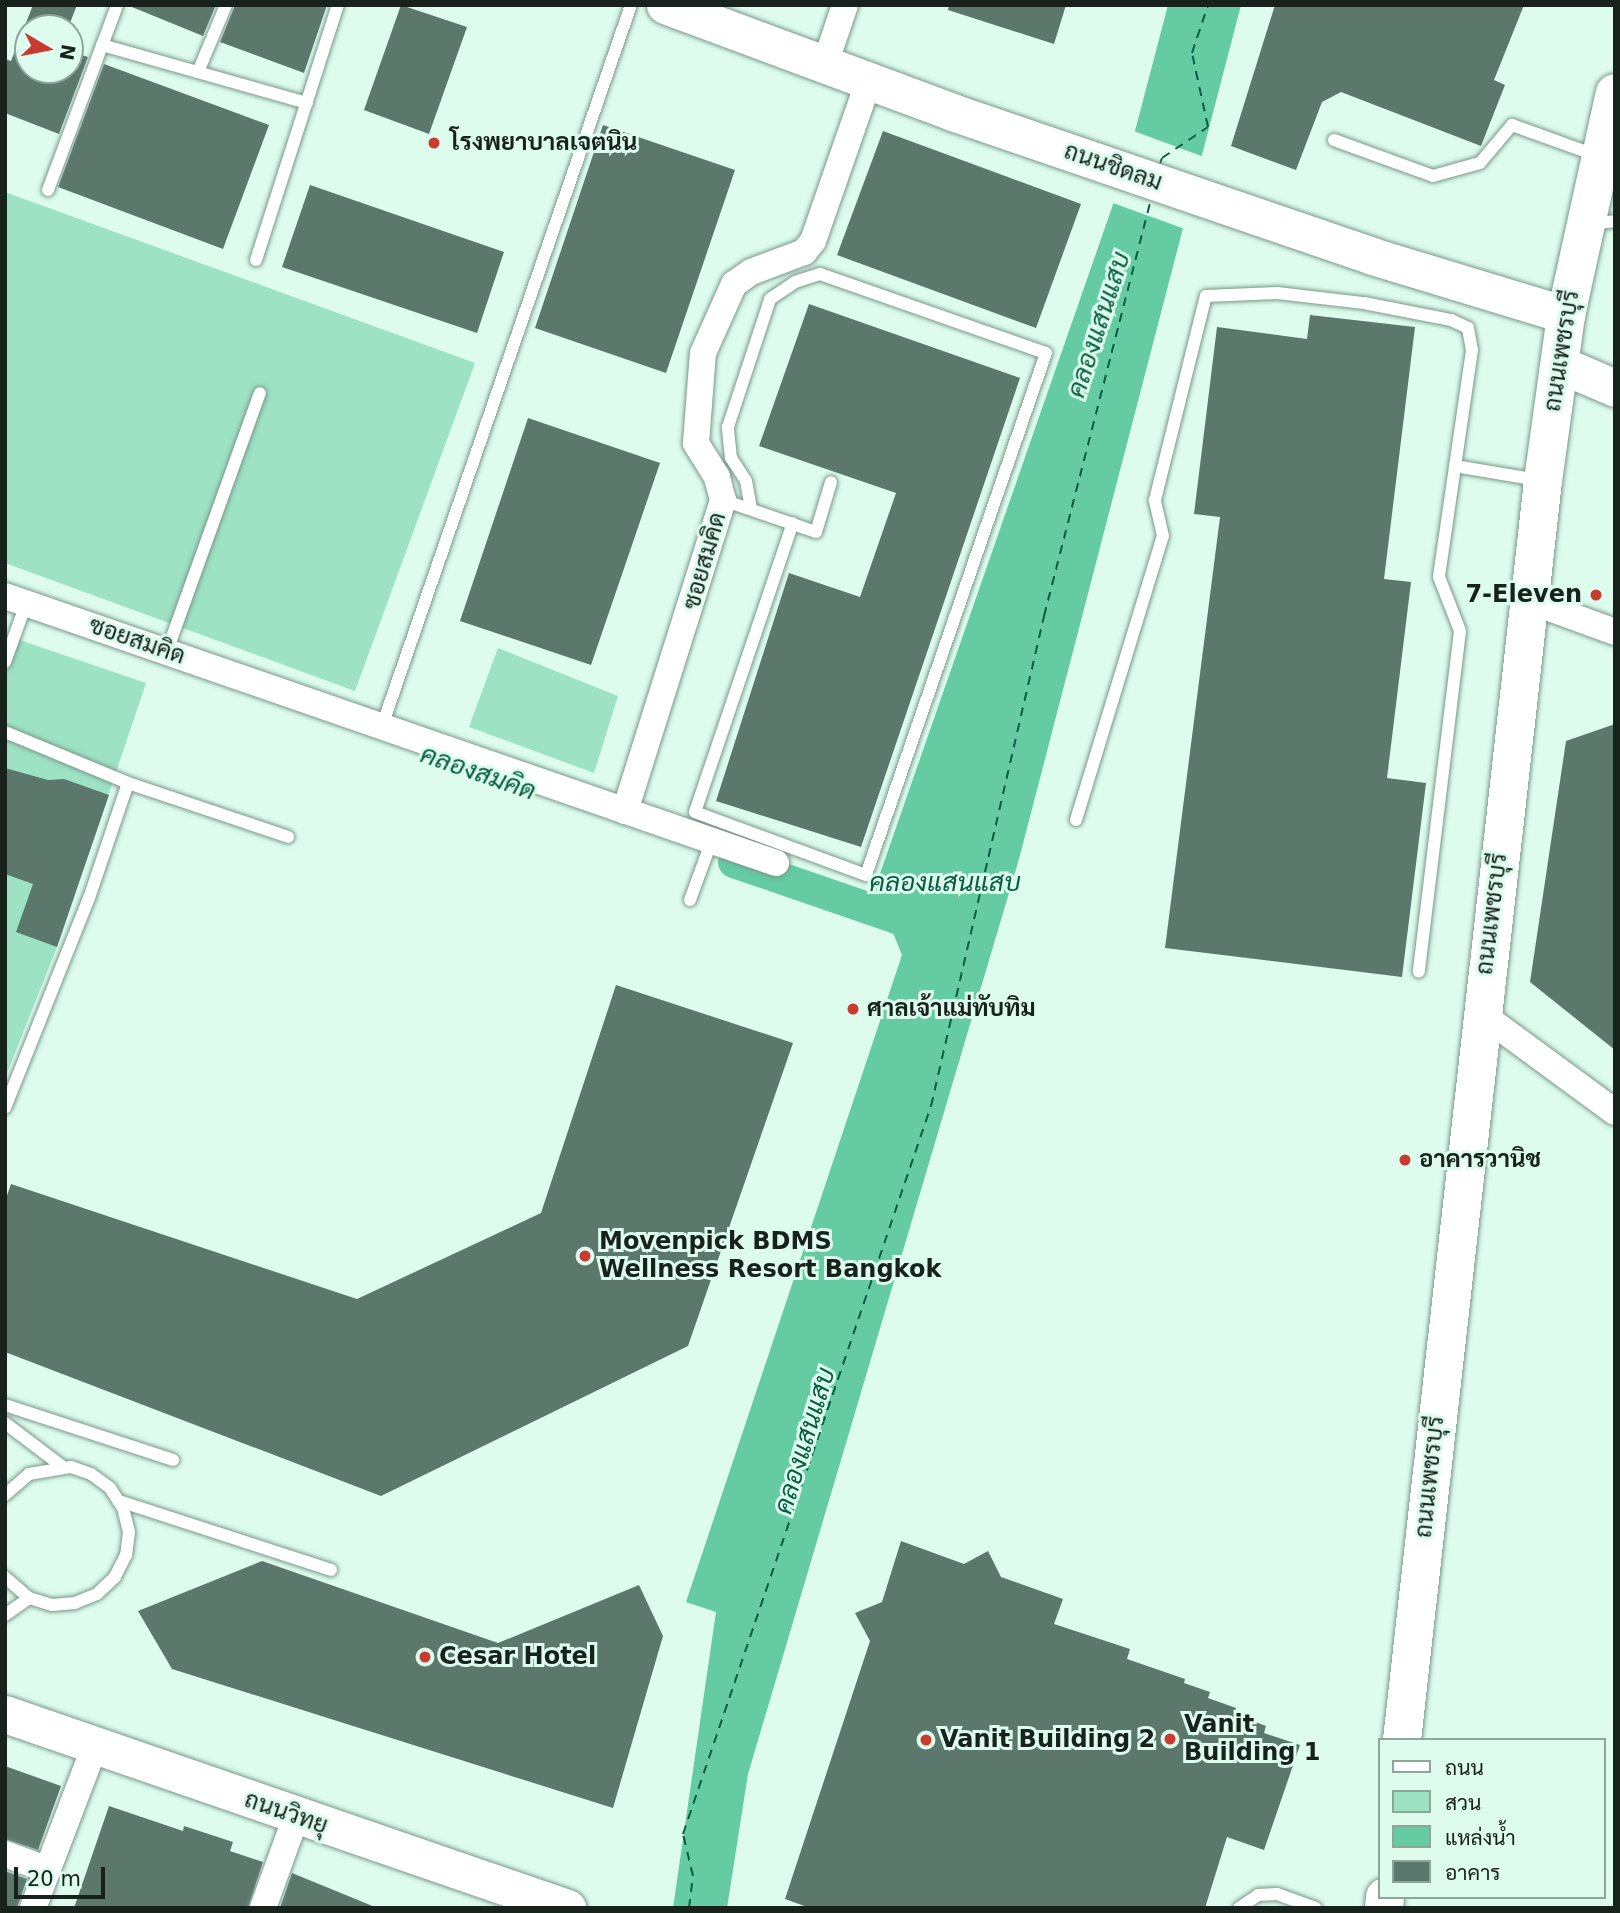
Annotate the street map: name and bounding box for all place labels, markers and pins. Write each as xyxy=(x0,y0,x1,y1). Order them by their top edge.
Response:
place label: โรงพยาบาลเจตนิน xyxy=(450,129,637,157)
marker: โรงพยาบาลเจตนิน xyxy=(424,133,444,153)
place label: 7-Eleven xyxy=(1465,581,1582,609)
marker: 7-Eleven xyxy=(1588,587,1604,603)
place label: ศาลเจ้าแม่ทับทิม xyxy=(867,995,1036,1023)
marker: ศาลเจ้าแม่ทับทิม xyxy=(845,1001,861,1017)
place label: อาคารวานิช xyxy=(1419,1146,1541,1174)
marker: อาคารวานิช xyxy=(1397,1152,1413,1168)
place label: Movenpick BDMS Wellness Resort Bangkok xyxy=(599,1228,941,1284)
marker: Movenpick BDMS Wellness Resort Bangkok xyxy=(577,1248,593,1264)
place label: Cesar Hotel xyxy=(439,1643,596,1671)
marker: Cesar Hotel xyxy=(417,1649,433,1665)
place label: Vanit Building 1 xyxy=(1184,1711,1321,1767)
place label: Vanit Building 2 xyxy=(940,1726,1155,1754)
marker: Vanit Building 1 xyxy=(1162,1731,1178,1747)
marker: Vanit Building 2 xyxy=(918,1732,934,1748)

